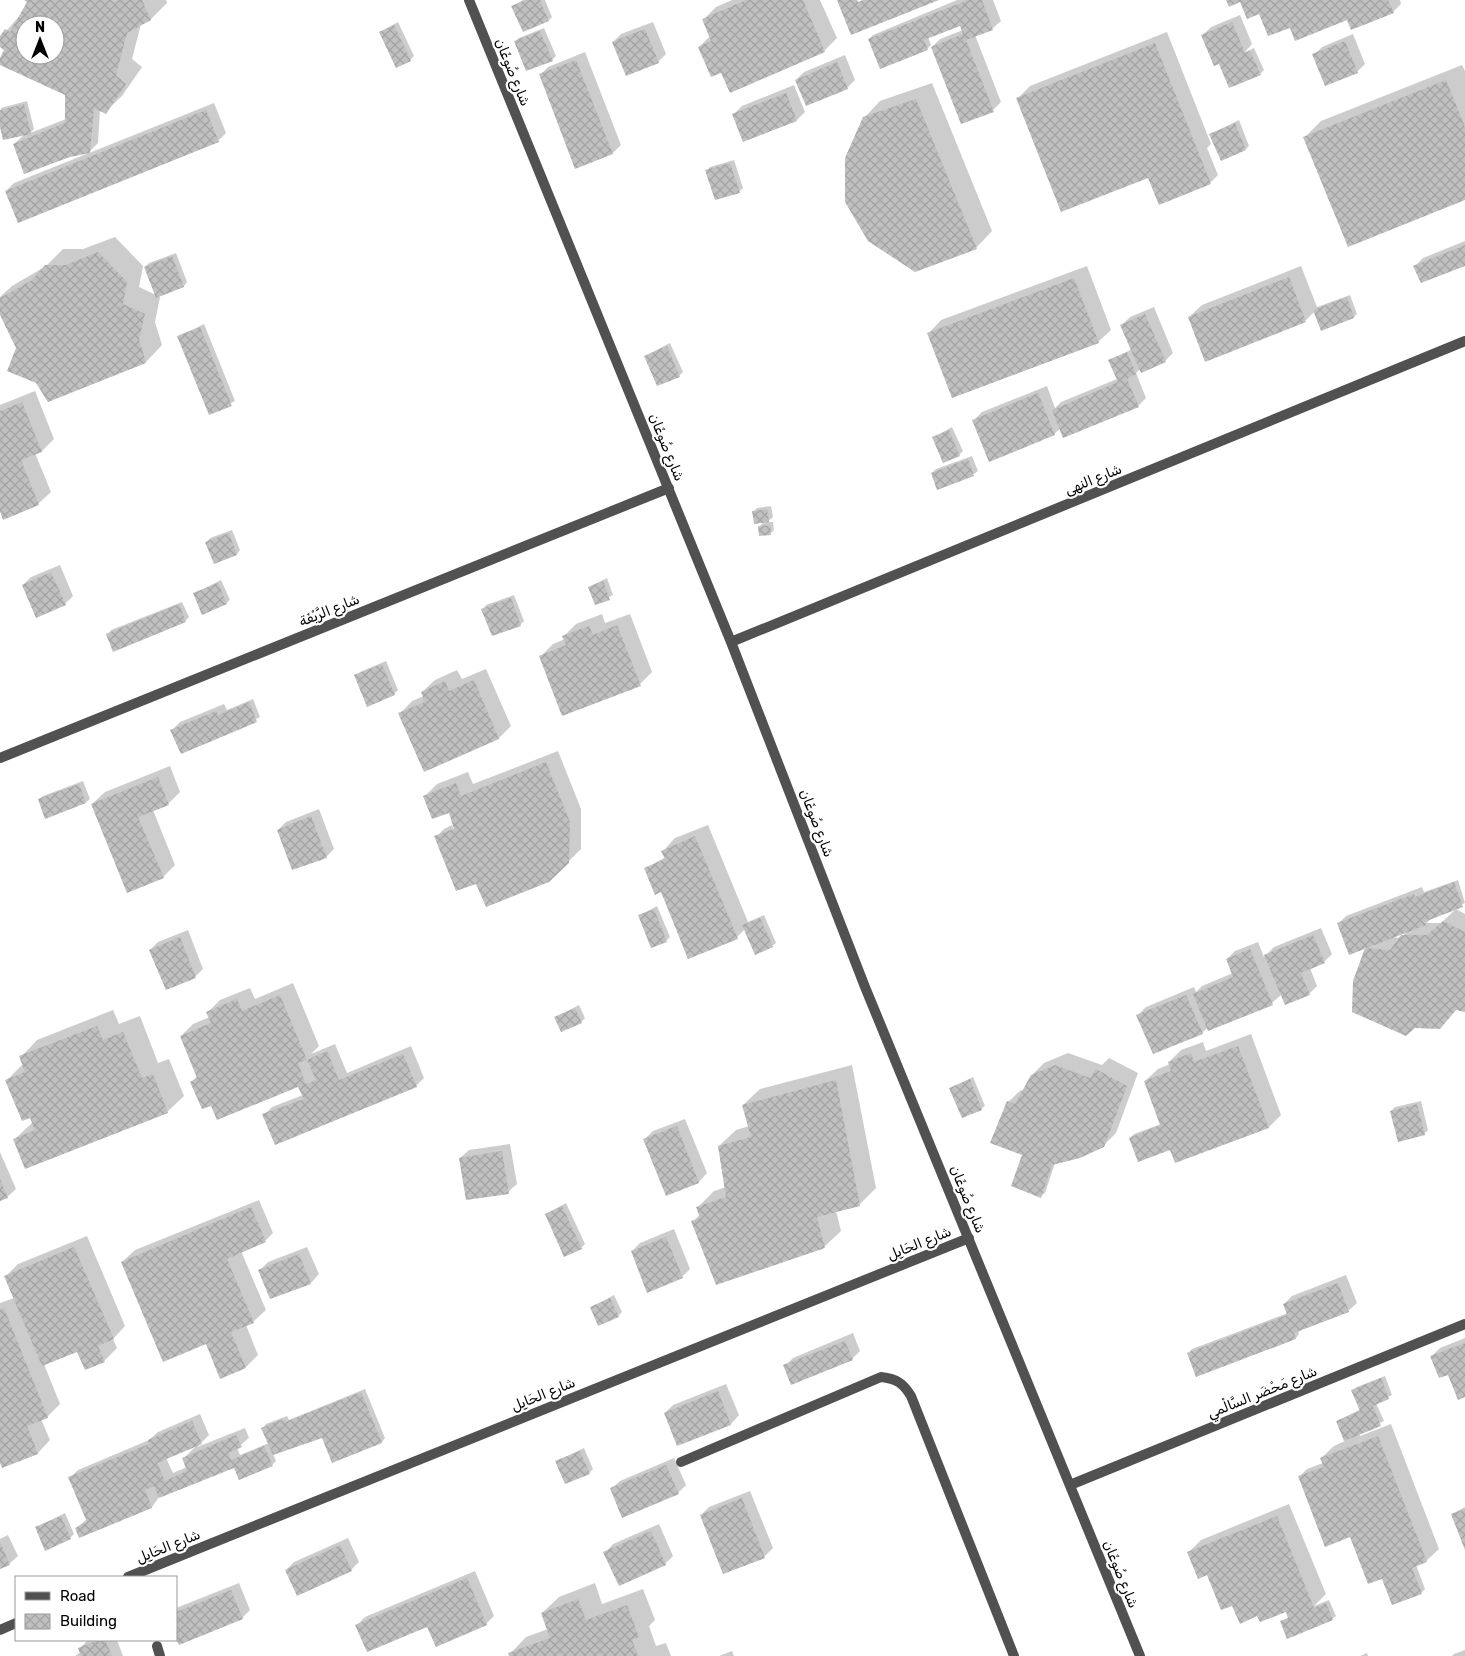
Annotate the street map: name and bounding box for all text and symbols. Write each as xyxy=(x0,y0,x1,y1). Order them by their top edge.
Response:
north arrow xyxy=(15,15,65,65)
text: N xyxy=(35,19,45,36)
street label: شارع صُوغَان xyxy=(489,36,534,109)
street label: شارع صُوغَان xyxy=(643,411,688,484)
street label: شارع النهى xyxy=(1062,460,1125,500)
street label: شارع الرَّيْفَة xyxy=(296,591,363,632)
street label: شارع صُوغَان xyxy=(794,787,837,860)
street label: شارع صُوغَان xyxy=(944,1163,989,1236)
street label: شارع الحَايِل xyxy=(885,1223,955,1266)
street label: شارع مَحْضَر السَّالْمي xyxy=(1204,1362,1320,1424)
street label: شارع الحَايِل xyxy=(509,1374,579,1417)
street label: شارع الحَايِل xyxy=(134,1526,204,1569)
street label: شارع صُوغَان xyxy=(1097,1538,1142,1611)
legend xyxy=(15,1576,178,1641)
text: Road xyxy=(60,1587,96,1605)
text: Building xyxy=(60,1612,117,1630)

